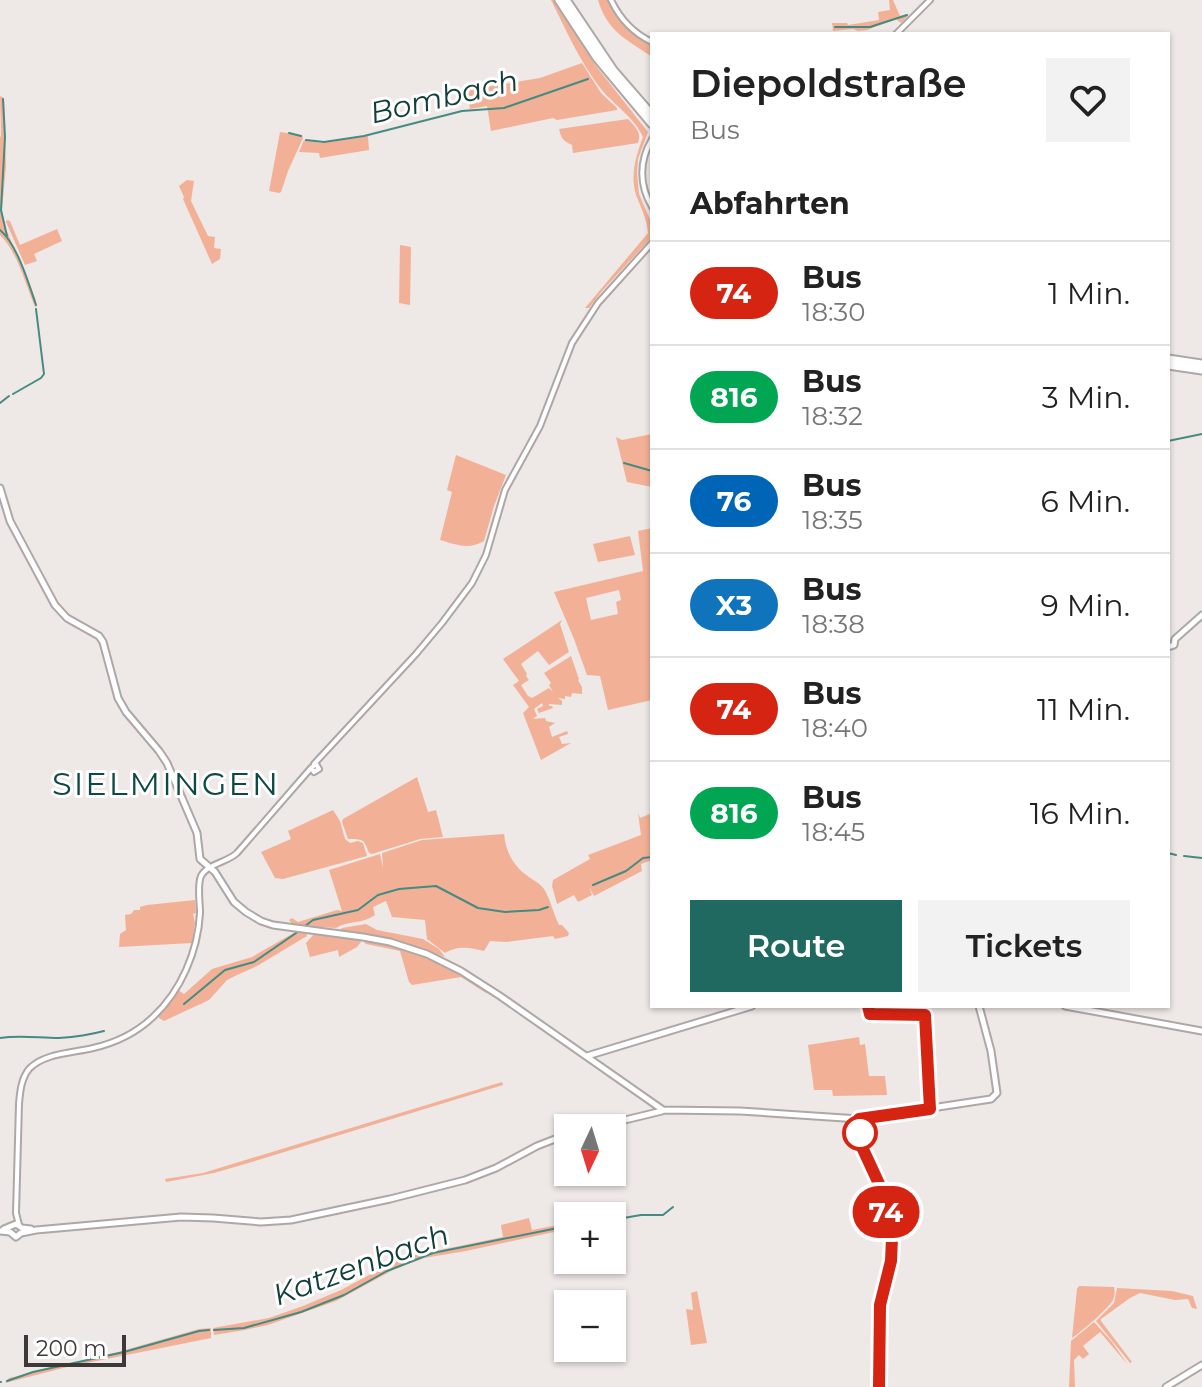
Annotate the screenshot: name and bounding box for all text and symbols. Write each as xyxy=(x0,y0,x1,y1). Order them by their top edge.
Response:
button: heart xyxy=(1046,58,1130,142)
text: Diepoldstraße xyxy=(690,60,966,107)
water label: Bombach xyxy=(366,62,522,132)
text: Bus xyxy=(690,114,740,146)
text: Abfahrten xyxy=(690,185,850,222)
text: Bus xyxy=(802,259,862,296)
text: 1 Min. xyxy=(1048,275,1130,312)
text: 74 xyxy=(717,276,751,310)
text: 18:30 xyxy=(802,296,865,328)
text: Bus xyxy=(802,363,862,400)
text: 3 Min. xyxy=(1042,379,1130,416)
text: 816 xyxy=(710,380,758,414)
text: 18:32 xyxy=(802,400,863,432)
text: Bus xyxy=(802,467,862,504)
text: 6 Min. xyxy=(1041,483,1130,520)
text: 76 xyxy=(717,484,751,518)
text: 18:35 xyxy=(802,504,863,536)
text: Bus xyxy=(802,571,862,608)
text: 9 Min. xyxy=(1041,587,1130,624)
text: X3 xyxy=(716,588,752,622)
text: 18:38 xyxy=(802,608,865,640)
text: Bus xyxy=(802,675,862,712)
text: 11 Min. xyxy=(1037,691,1130,728)
text: 74 xyxy=(717,692,751,726)
text: 18:40 xyxy=(802,712,868,744)
district label: SIELMINGEN xyxy=(52,764,280,803)
text: Bus xyxy=(802,779,862,816)
text: 16 Min. xyxy=(1030,795,1130,832)
text: 816 xyxy=(710,796,758,830)
text: 18:45 xyxy=(802,816,865,848)
button: Route xyxy=(690,900,902,992)
button: Tickets xyxy=(918,900,1130,992)
north arrow xyxy=(554,1114,626,1186)
map controls xyxy=(554,1114,626,1362)
unlabelled marker xyxy=(843,1116,877,1150)
line badge: 74 xyxy=(850,1186,922,1238)
text: 74 xyxy=(869,1195,903,1229)
button: + xyxy=(554,1202,626,1274)
water label: Katzenbach xyxy=(268,1216,454,1313)
button: − xyxy=(554,1290,626,1362)
scale bar xyxy=(24,1331,126,1367)
text: 200 m xyxy=(36,1335,107,1362)

